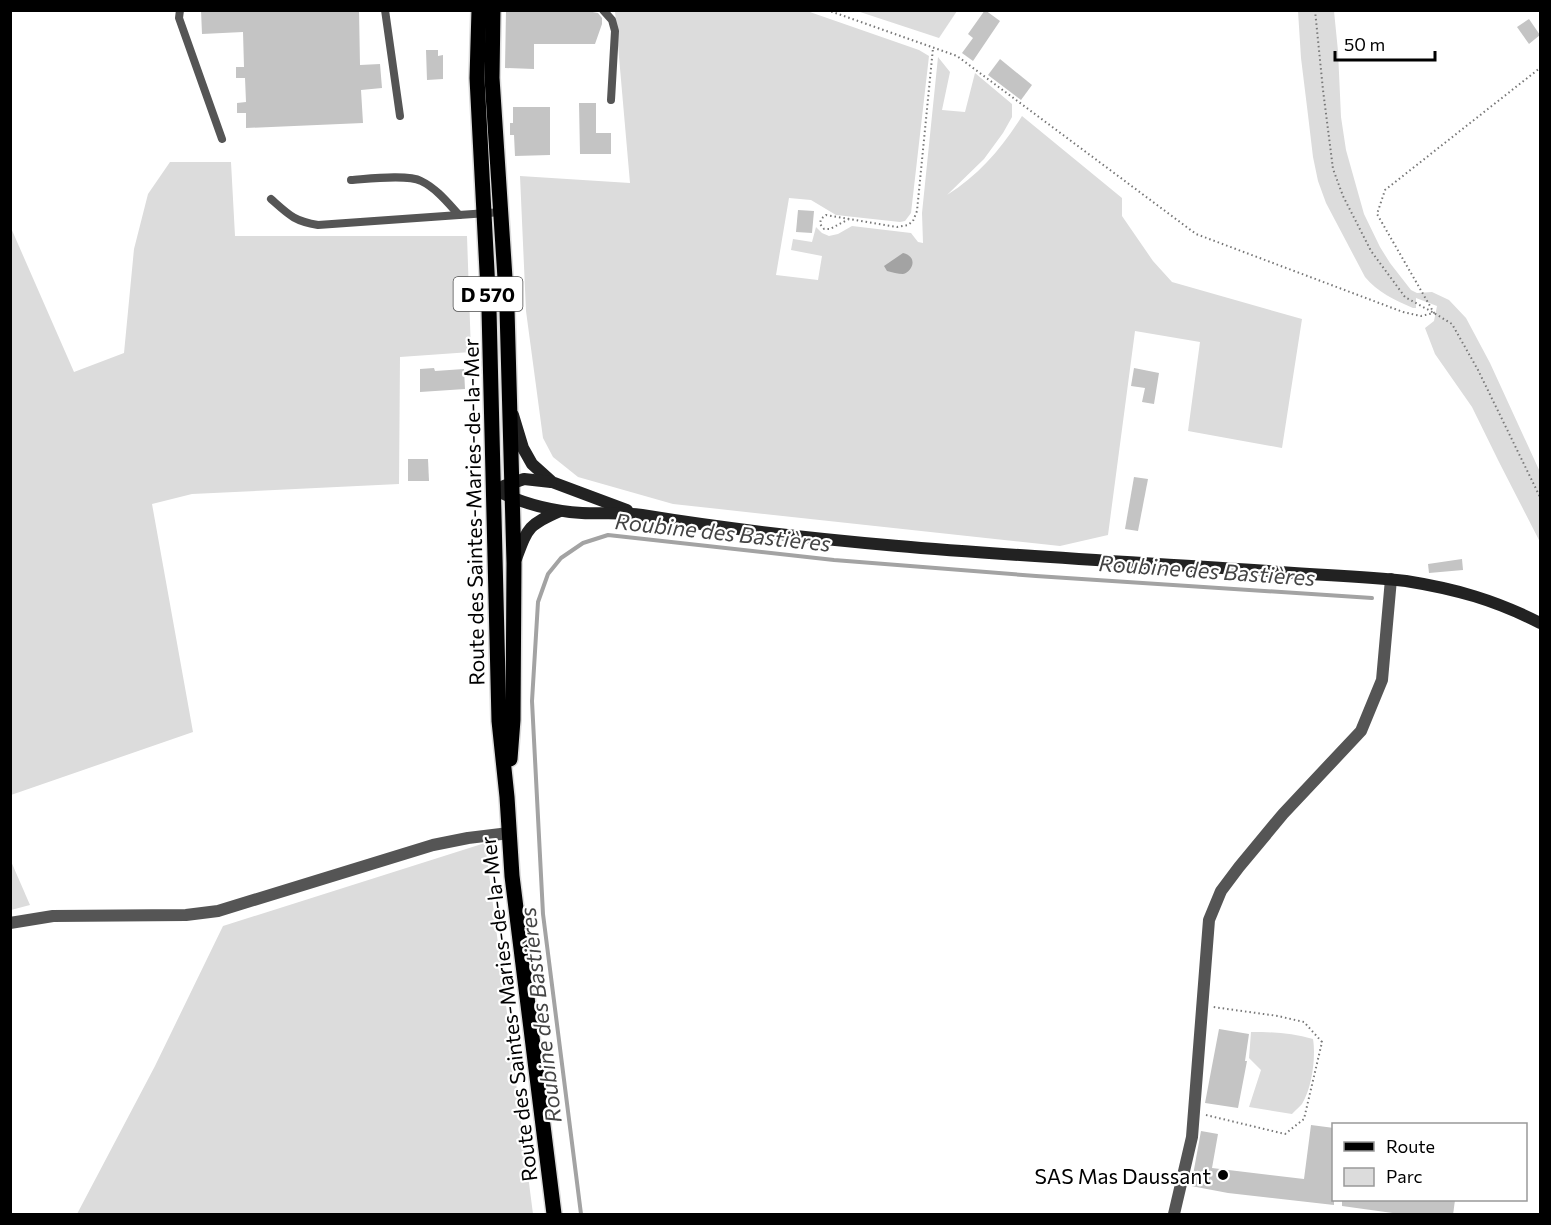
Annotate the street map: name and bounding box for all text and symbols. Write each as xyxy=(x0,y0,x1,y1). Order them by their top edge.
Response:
scale bar xyxy=(1335,24,1436,62)
text: 50 m xyxy=(1344,33,1385,55)
road number: D 570 xyxy=(454,277,522,311)
street label: Route des Saintes-Maries-de-la-Mer xyxy=(457,338,489,686)
water label: Roubine des Bastières xyxy=(614,507,832,557)
water label: Roubine des Bastières xyxy=(1098,549,1316,591)
street label: Route des Saintes-Maries-de-la-Mer xyxy=(474,835,542,1183)
water label: Roubine des Bastières xyxy=(513,906,567,1124)
legend xyxy=(1332,1123,1527,1201)
text: Route xyxy=(1386,1135,1435,1157)
place label: SAS Mas Daussant xyxy=(1035,1163,1211,1188)
text: Parc xyxy=(1386,1165,1423,1187)
marker: SAS Mas Daussant xyxy=(1216,1168,1230,1182)

